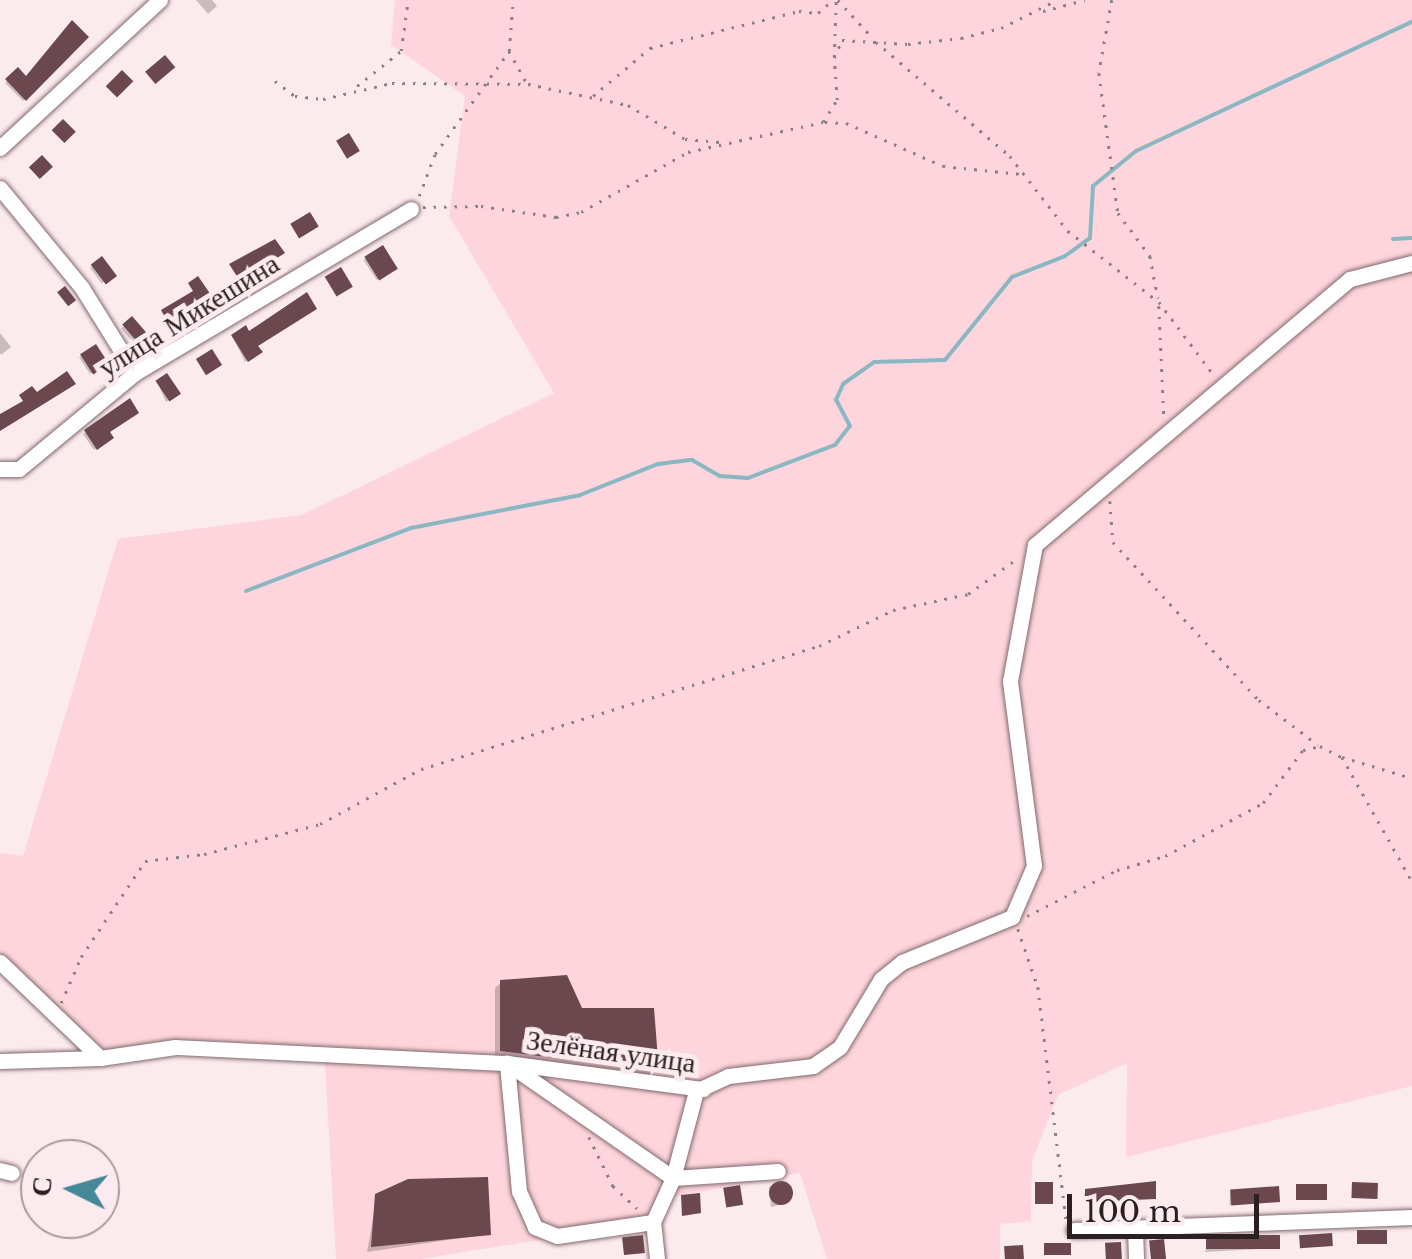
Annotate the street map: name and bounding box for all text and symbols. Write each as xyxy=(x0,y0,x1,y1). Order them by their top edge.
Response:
street label: улица Микешина xyxy=(93,247,285,385)
street label: Зелёная улица xyxy=(524,1024,698,1080)
north arrow xyxy=(20,1139,120,1239)
scale bar xyxy=(1072,1174,1264,1236)
text: С xyxy=(23,1175,60,1198)
text: 100 m xyxy=(1084,1193,1181,1230)

